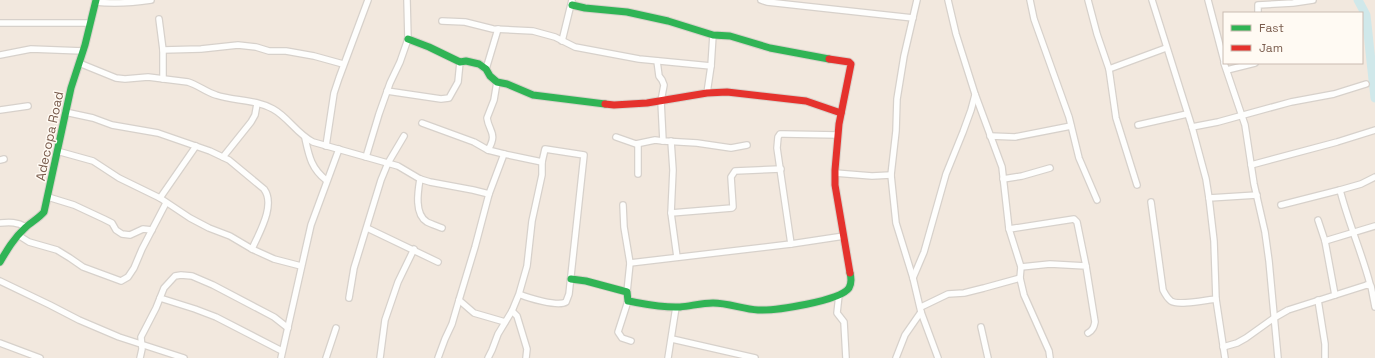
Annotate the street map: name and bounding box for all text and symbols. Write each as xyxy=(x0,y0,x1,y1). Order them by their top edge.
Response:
legend xyxy=(1223,12,1363,64)
text: Fast xyxy=(1259,20,1284,36)
text: Jam xyxy=(1259,40,1283,56)
street label: Adecopa Road xyxy=(32,90,67,182)

